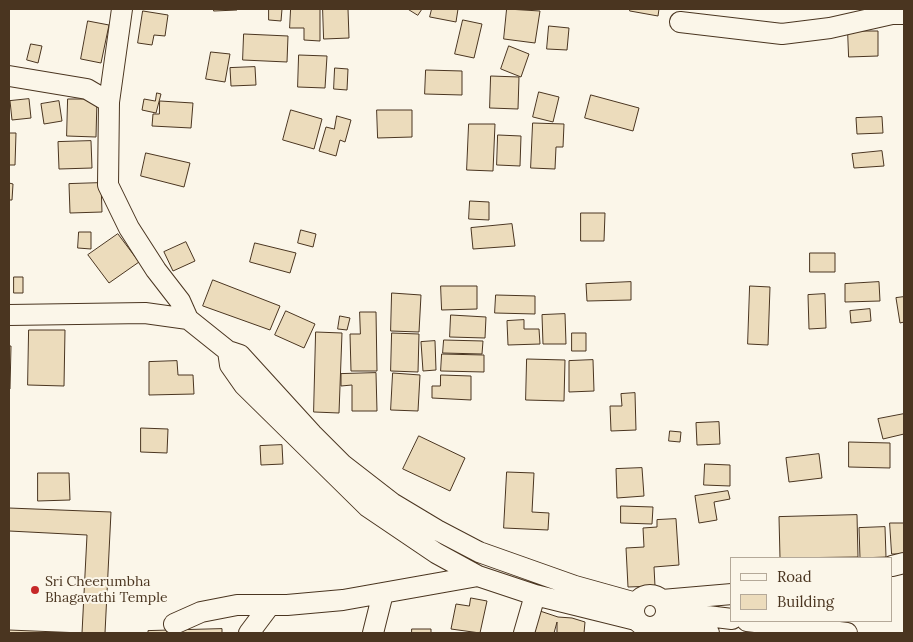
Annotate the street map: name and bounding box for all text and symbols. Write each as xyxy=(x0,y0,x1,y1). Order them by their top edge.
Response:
legend xyxy=(730,557,893,622)
text: Road xyxy=(777,567,812,586)
place label: Sri Cheerumbha Bhagavathi Temple xyxy=(45,574,168,606)
marker: Sri Cheerumbha Bhagavathi Temple xyxy=(29,584,41,596)
text: Building xyxy=(777,592,834,611)

